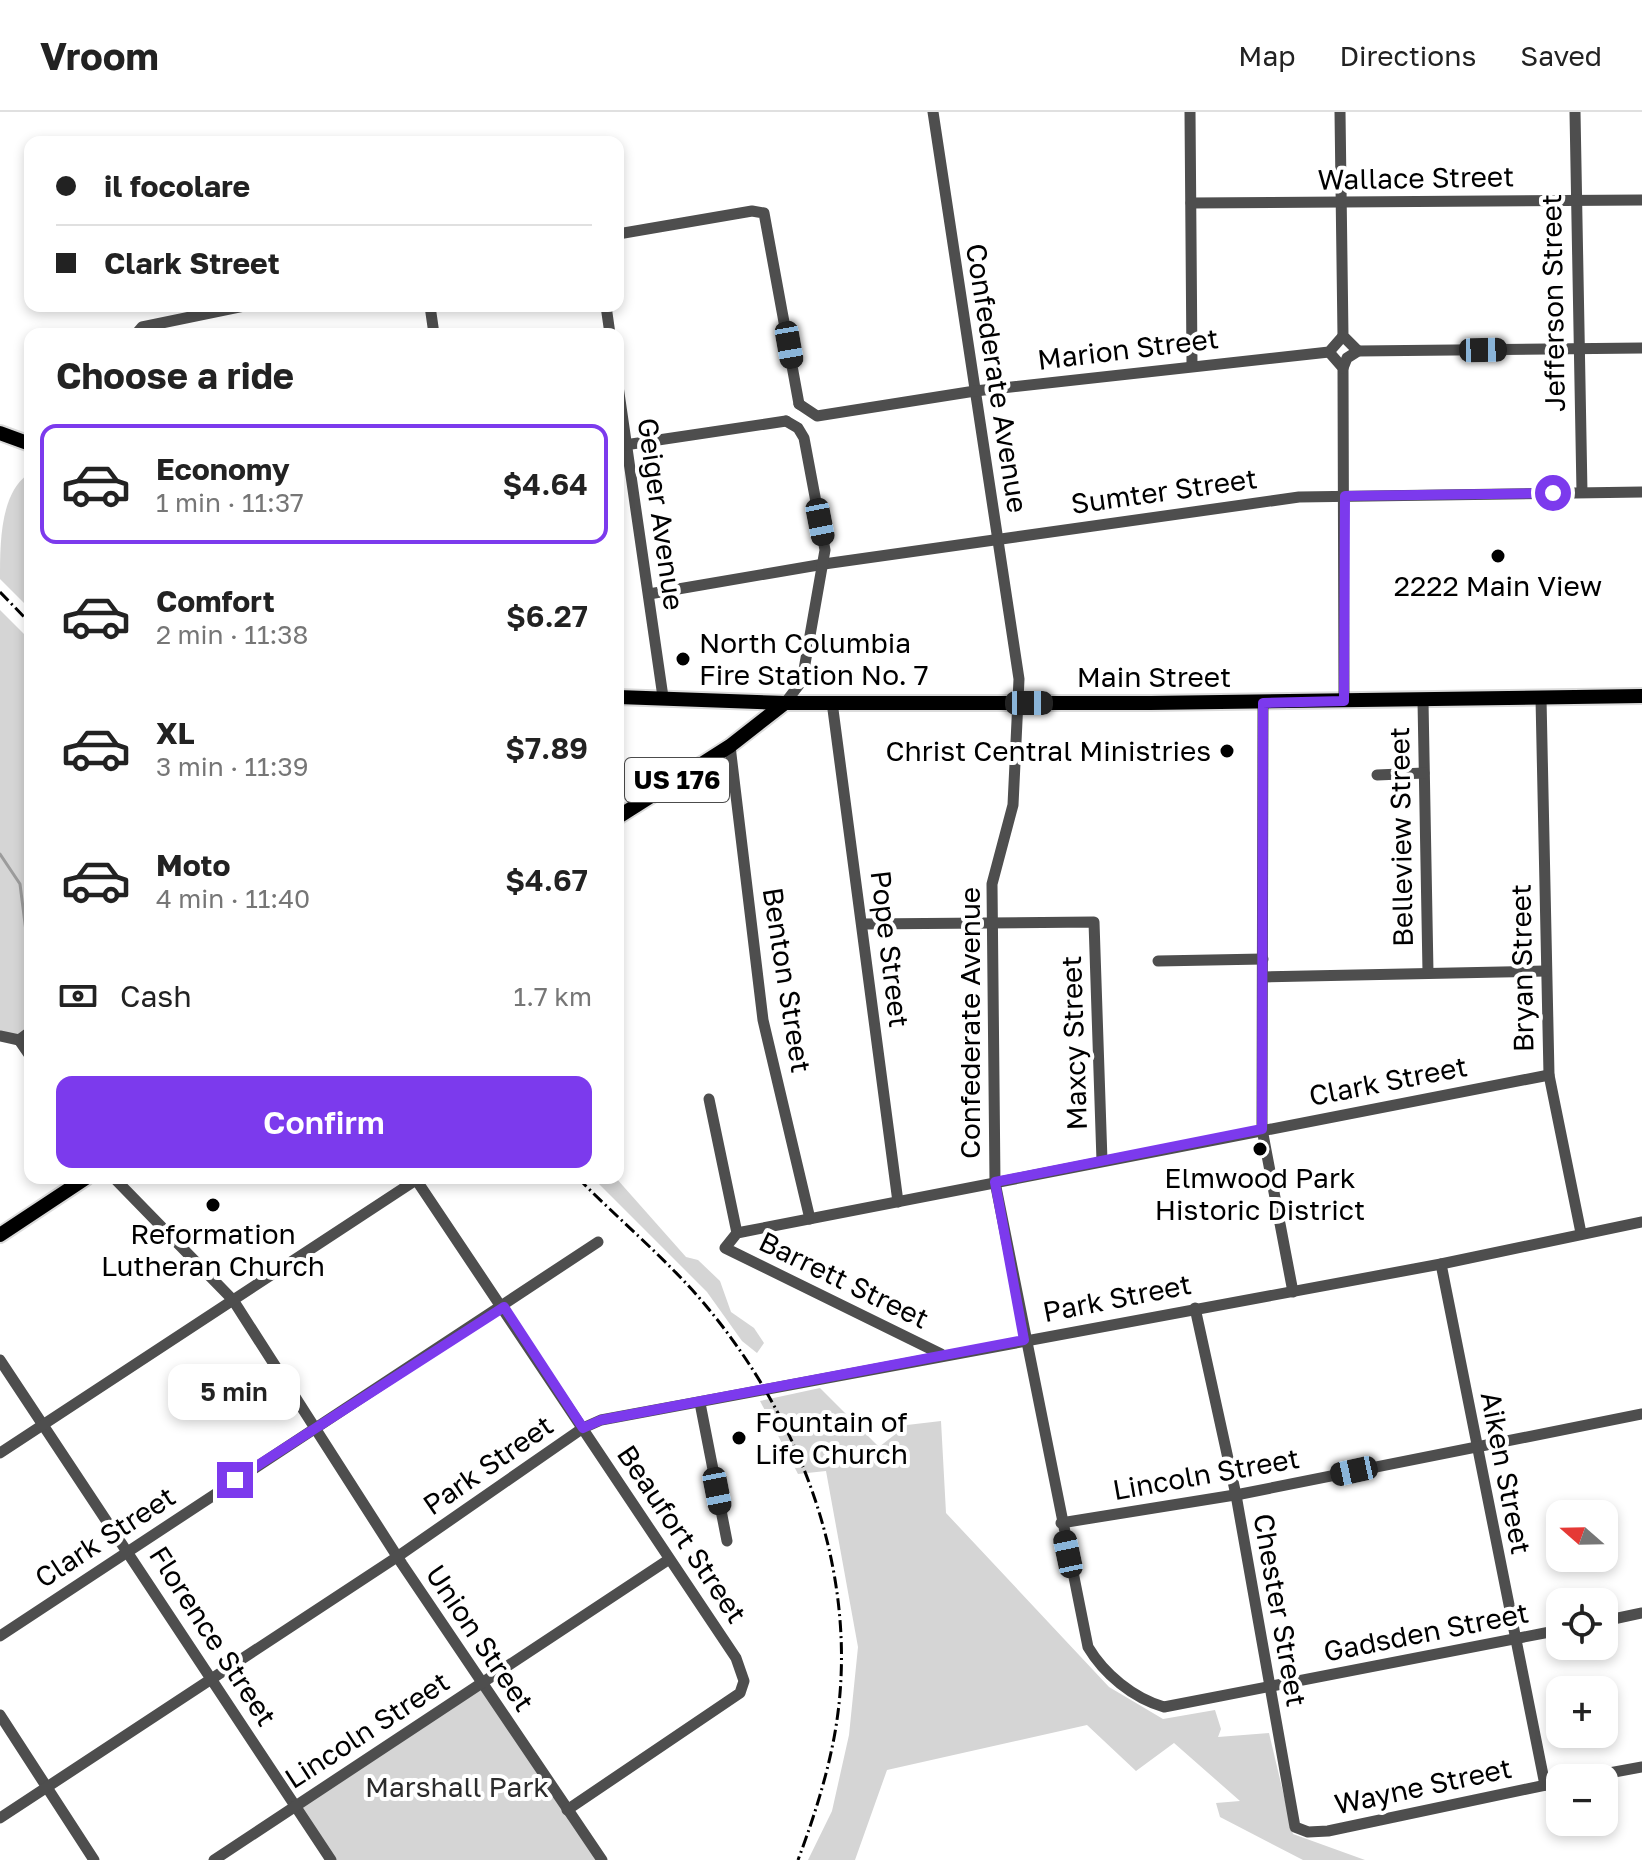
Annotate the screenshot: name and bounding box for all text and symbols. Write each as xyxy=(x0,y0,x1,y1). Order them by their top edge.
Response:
text: Vroom xyxy=(40,33,159,78)
text: Map xyxy=(1238,39,1295,72)
text: Directions xyxy=(1339,39,1476,72)
text: Saved xyxy=(1520,39,1602,72)
street label: Wallace Street xyxy=(1317,159,1515,196)
text: il focolare xyxy=(104,168,250,204)
street label: Jefferson Street xyxy=(1534,194,1571,412)
street label: Confederate Avenue xyxy=(960,241,1035,515)
text: Clark Street xyxy=(104,245,280,281)
car xyxy=(773,319,805,371)
street label: Marion Street xyxy=(1035,321,1220,376)
car xyxy=(1459,338,1507,362)
text: Choose a ride xyxy=(56,354,294,397)
street label: Geiger Avenue xyxy=(632,416,691,612)
icon: car xyxy=(60,448,132,520)
text: Economy xyxy=(156,451,290,487)
street label: Sumter Street xyxy=(1069,461,1259,520)
text: $4.64 xyxy=(503,466,588,502)
route start xyxy=(1535,475,1571,511)
text: 1 min · 11:37 xyxy=(156,487,304,518)
car xyxy=(804,496,836,548)
marker: 2222 Main View xyxy=(1489,547,1507,565)
place label: 2222 Main View xyxy=(1394,569,1602,602)
icon: car xyxy=(60,580,132,652)
text: Comfort xyxy=(156,583,275,619)
text: $6.27 xyxy=(506,598,588,634)
text: 2 min · 11:38 xyxy=(156,619,308,650)
place label: North Columbia Fire Station No. 7 xyxy=(699,626,929,691)
marker: North Columbia Fire Station No. 7 xyxy=(674,650,692,668)
street label: Main Street xyxy=(1077,660,1231,693)
car xyxy=(1005,691,1053,715)
icon: car xyxy=(60,712,132,784)
text: XL xyxy=(156,715,195,751)
street label: Belleview Street xyxy=(1382,727,1419,947)
text: $7.89 xyxy=(505,730,588,766)
place label: Christ Central Ministries xyxy=(886,734,1211,767)
marker: Christ Central Ministries xyxy=(1218,742,1236,760)
text: 3 min · 11:39 xyxy=(156,751,308,782)
road number: US 176 xyxy=(625,758,729,802)
icon: car xyxy=(60,844,132,916)
text: Moto xyxy=(156,847,231,883)
text: $4.67 xyxy=(505,862,588,898)
street label: Pope Street xyxy=(864,868,917,1029)
text: 4 min · 11:40 xyxy=(156,883,310,914)
street label: Bryan Street xyxy=(1504,884,1539,1052)
street label: Benton Street xyxy=(757,885,818,1075)
street label: Confederate Avenue xyxy=(953,887,986,1159)
street label: Maxcy Street xyxy=(1054,955,1093,1131)
icon: cash xyxy=(56,974,100,1018)
text: Cash xyxy=(120,978,192,1014)
text: 1.7 km xyxy=(514,981,592,1012)
street label: Clark Street xyxy=(1306,1049,1470,1112)
button: Confirm xyxy=(56,1076,592,1168)
marker: Elmwood Park Historic District xyxy=(1251,1140,1269,1158)
place label: Elmwood Park Historic District xyxy=(1155,1161,1365,1226)
marker: Reformation Lutheran Church xyxy=(204,1196,222,1214)
place label: Reformation Lutheran Church xyxy=(101,1217,325,1282)
street label: Barrett Street xyxy=(754,1224,934,1335)
street label: Park Street xyxy=(1040,1267,1194,1328)
callout: 5 min xyxy=(169,1364,301,1420)
text: 5 min xyxy=(200,1376,268,1407)
street label: Aiken Street xyxy=(1475,1389,1538,1557)
place label: Fountain of Life Church xyxy=(755,1405,908,1470)
street label: Park Street xyxy=(417,1408,559,1521)
marker: Fountain of Life Church xyxy=(730,1429,748,1447)
street label: Beaufort Street xyxy=(611,1439,754,1629)
street label: Lincoln Street xyxy=(1110,1441,1302,1506)
car xyxy=(1328,1454,1380,1488)
route end xyxy=(217,1462,253,1498)
car xyxy=(701,1465,733,1517)
street label: Clark Street xyxy=(28,1479,181,1594)
north arrow xyxy=(1546,1500,1618,1572)
map controls xyxy=(1546,1500,1618,1836)
street label: Chester Street xyxy=(1247,1511,1314,1709)
car xyxy=(1051,1528,1085,1580)
street label: Florence Street xyxy=(143,1540,284,1732)
street label: Union Street xyxy=(419,1558,541,1717)
button: locate xyxy=(1546,1588,1618,1660)
street label: Gadsden Street xyxy=(1321,1595,1531,1668)
street label: Lincoln Street xyxy=(279,1664,455,1795)
button: + xyxy=(1546,1676,1618,1748)
street label: Wayne Street xyxy=(1331,1751,1514,1820)
button: − xyxy=(1546,1764,1618,1836)
park label: Marshall Park xyxy=(365,1770,549,1803)

